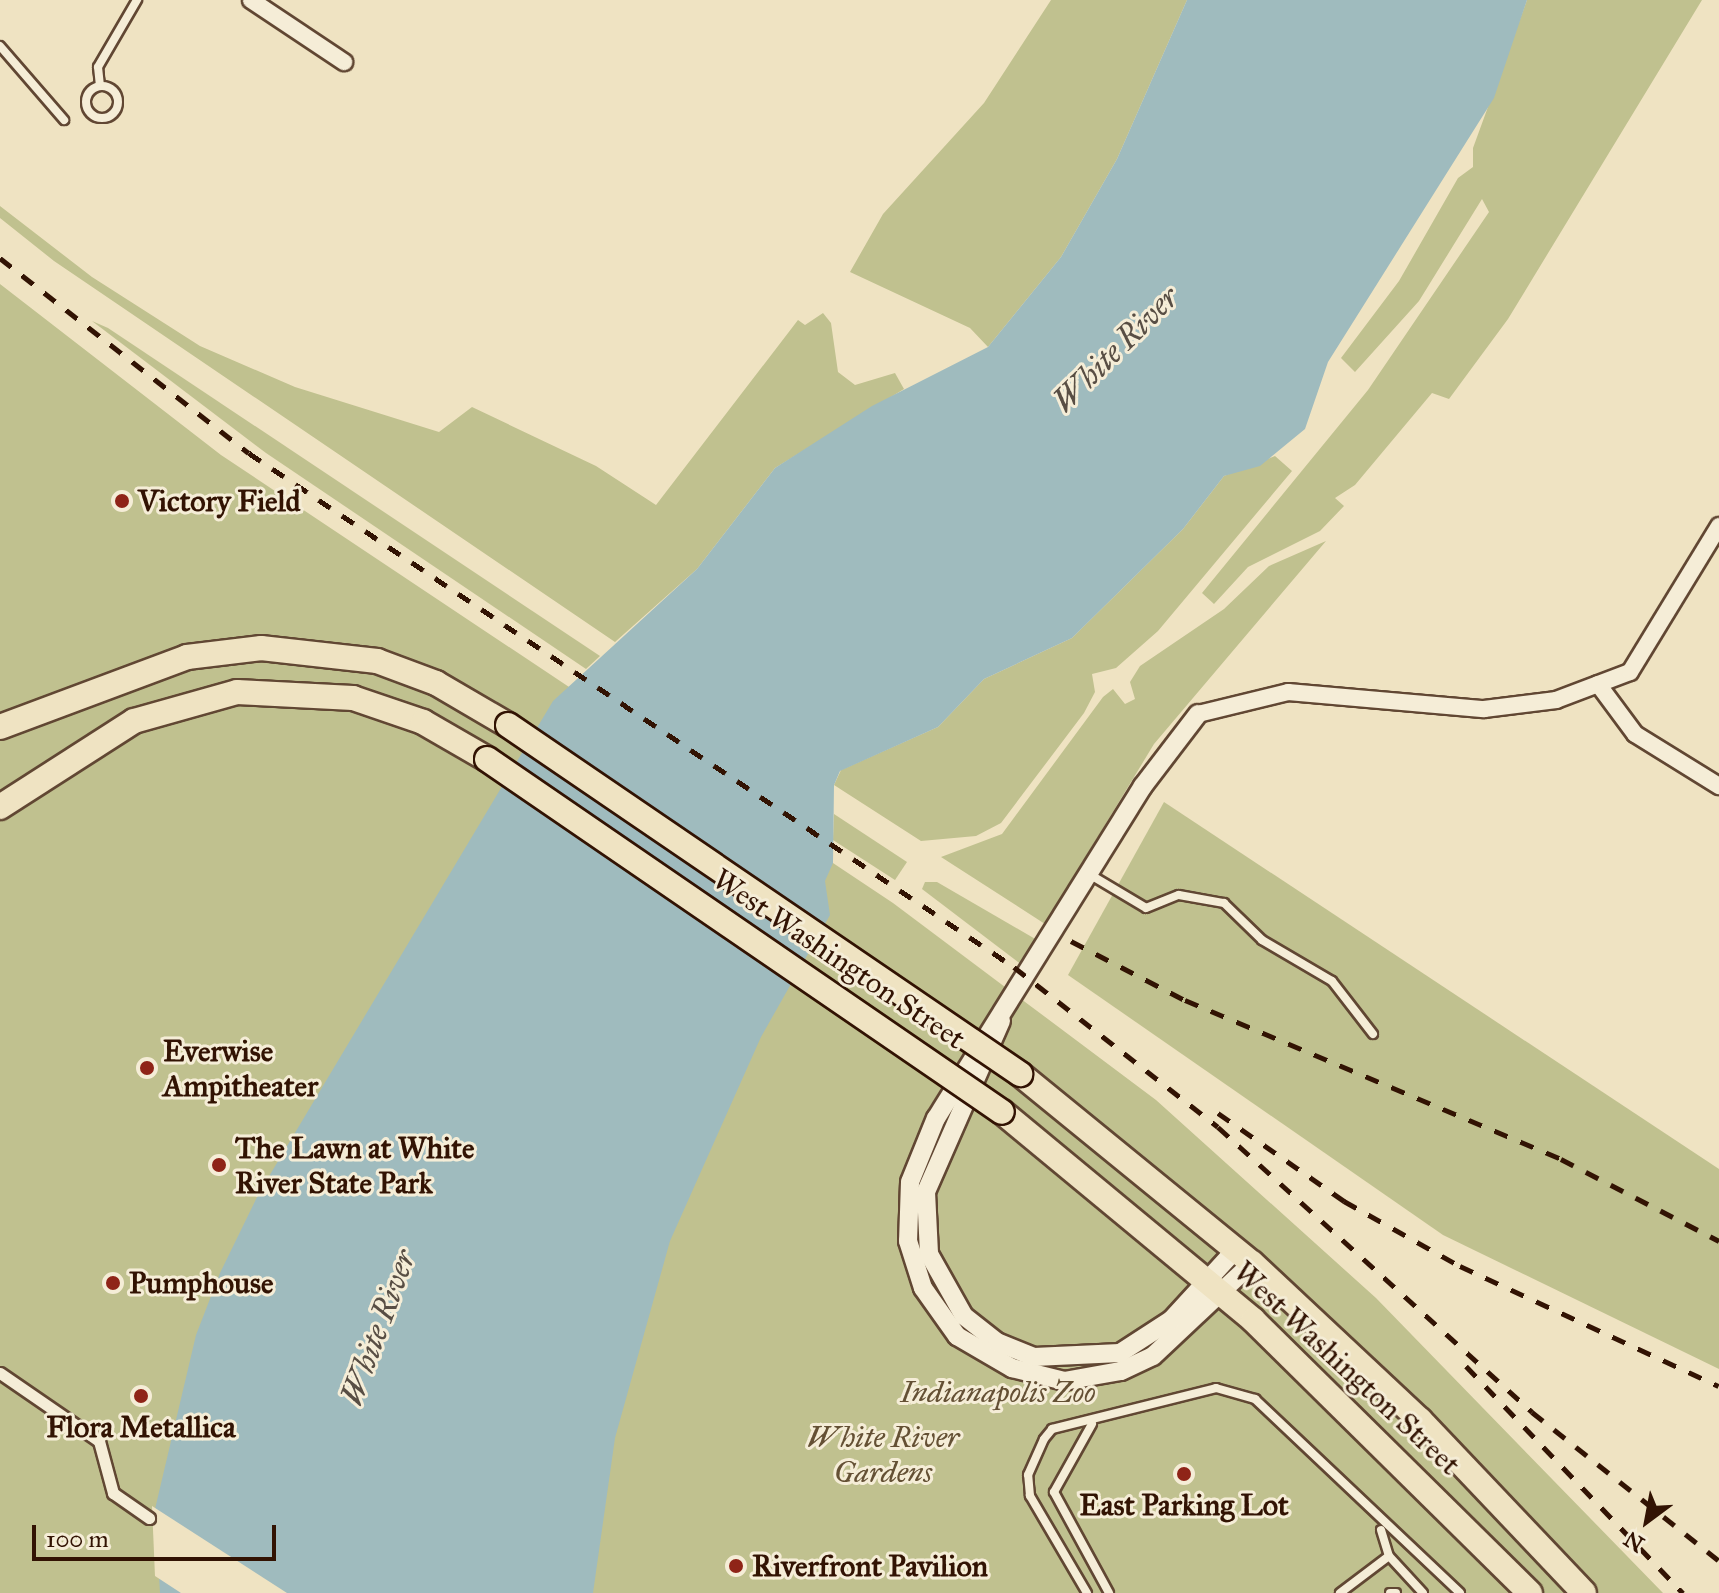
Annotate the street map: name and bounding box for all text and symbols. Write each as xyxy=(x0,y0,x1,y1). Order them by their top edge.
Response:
water label: White River xyxy=(1045,279,1187,421)
place label: Victory Field xyxy=(138,483,301,519)
marker: Victory Field xyxy=(113,492,131,510)
street label: West Washington Street xyxy=(706,861,972,1057)
place label: Everwise Ampitheater xyxy=(163,1033,318,1104)
marker: Everwise Ampitheater xyxy=(138,1059,156,1077)
place label: The Lawn at White River State Park xyxy=(235,1130,474,1200)
marker: The Lawn at White River State Park xyxy=(210,1156,228,1174)
water label: White River xyxy=(333,1245,425,1411)
street label: West Washington Street xyxy=(1226,1254,1468,1482)
place label: Pumphouse xyxy=(129,1265,273,1301)
marker: Pumphouse xyxy=(104,1274,122,1292)
park label: Indianapolis Zoo xyxy=(900,1374,1096,1410)
marker: Flora Metallica xyxy=(132,1387,150,1405)
place label: Flora Metallica xyxy=(46,1409,236,1445)
park label: White River Gardens xyxy=(807,1419,959,1490)
marker: East Parking Lot xyxy=(1175,1465,1193,1483)
north arrow xyxy=(1607,1481,1687,1561)
place label: East Parking Lot xyxy=(1079,1487,1289,1523)
scale bar xyxy=(36,1509,280,1559)
text: 100 m xyxy=(46,1524,109,1554)
text: N xyxy=(1619,1525,1649,1558)
place label: Riverfront Pavilion xyxy=(752,1548,988,1584)
marker: Riverfront Pavilion xyxy=(727,1557,745,1575)

